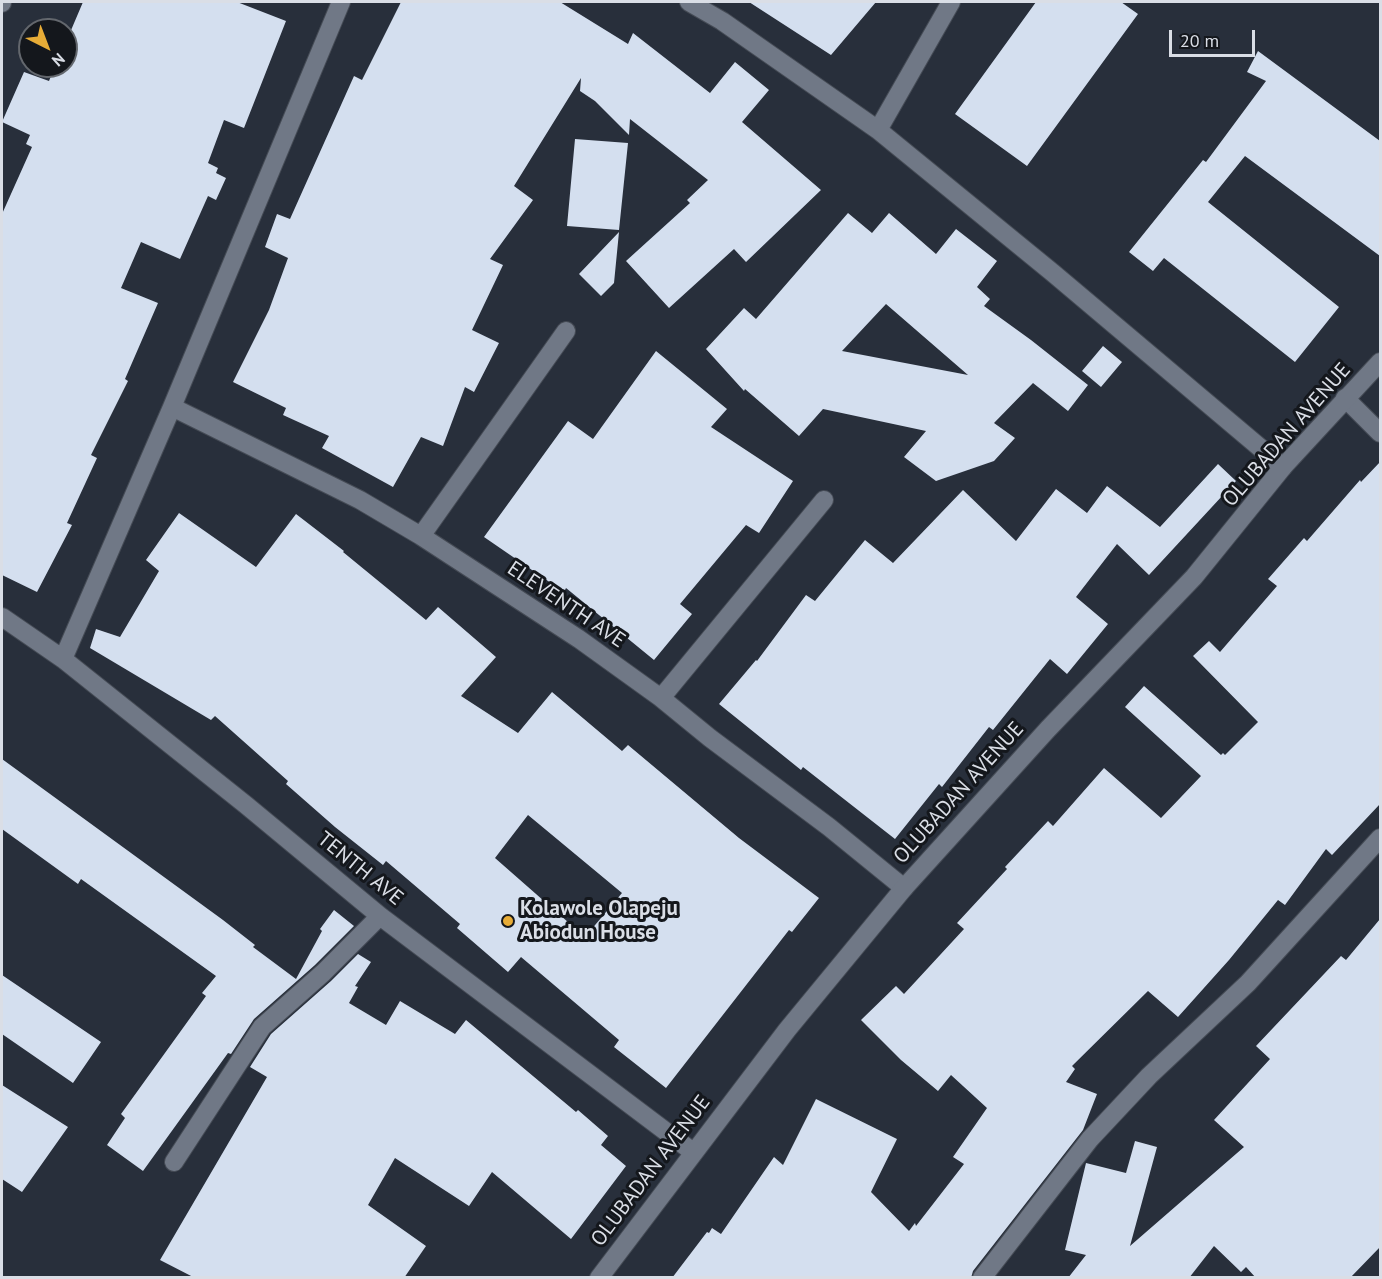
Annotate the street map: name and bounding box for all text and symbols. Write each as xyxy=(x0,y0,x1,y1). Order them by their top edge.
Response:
north arrow xyxy=(18,18,78,78)
scale bar xyxy=(1172,18,1258,56)
text: 20 m xyxy=(1180,29,1219,52)
text: N xyxy=(48,49,69,71)
street label: OLUBADAN AVENUE xyxy=(1218,358,1356,512)
street label: ELEVENTH AVE xyxy=(502,556,630,654)
street label: OLUBADAN AVENUE xyxy=(889,717,1029,869)
street label: TENTH AVE xyxy=(312,827,408,911)
place label: Kolawole Olapeju Abiodun House xyxy=(520,896,678,946)
marker: Kolawole Olapeju Abiodun House xyxy=(501,914,515,928)
street label: OLUBADAN AVENUE xyxy=(586,1091,716,1251)

